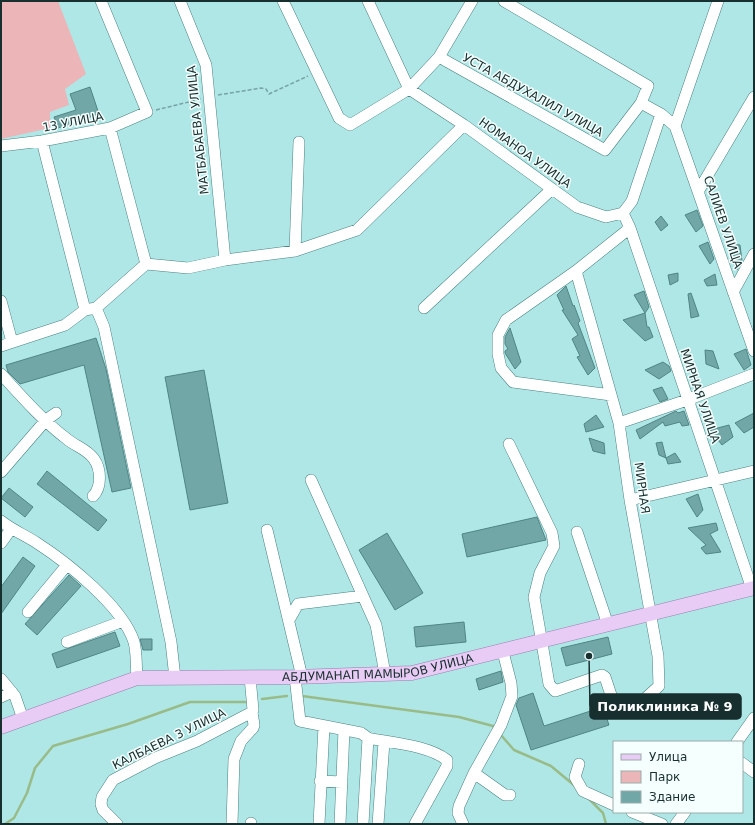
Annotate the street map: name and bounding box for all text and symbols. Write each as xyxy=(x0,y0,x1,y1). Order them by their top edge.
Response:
street label: УСТА АБДУХАЛИЛ УЛИЦА xyxy=(460,51,606,140)
street label: МАТБАБАЕВА УЛИЦА xyxy=(184,64,212,195)
street label: 13 УЛИЦА xyxy=(41,109,106,135)
street label: НОМАНОА УЛИЦА xyxy=(476,115,574,192)
street label: САЛИЕВ УЛИЦА xyxy=(701,174,746,271)
street label: МИРНАЯ УЛИЦА xyxy=(677,347,723,446)
street label: МИРНАЯ xyxy=(631,461,653,515)
street label: АБДУМАНАП МАМЫРОВ УЛИЦА xyxy=(282,651,475,684)
callout: Поликлиника № 9 xyxy=(590,694,741,719)
text: Поликлиника № 9 xyxy=(597,699,733,714)
street label: КАЛБАЕВА 3 УЛИЦА xyxy=(110,705,229,773)
legend xyxy=(613,741,743,813)
text: Улица xyxy=(649,750,687,764)
text: Парк xyxy=(649,770,680,784)
text: Здание xyxy=(649,790,695,804)

